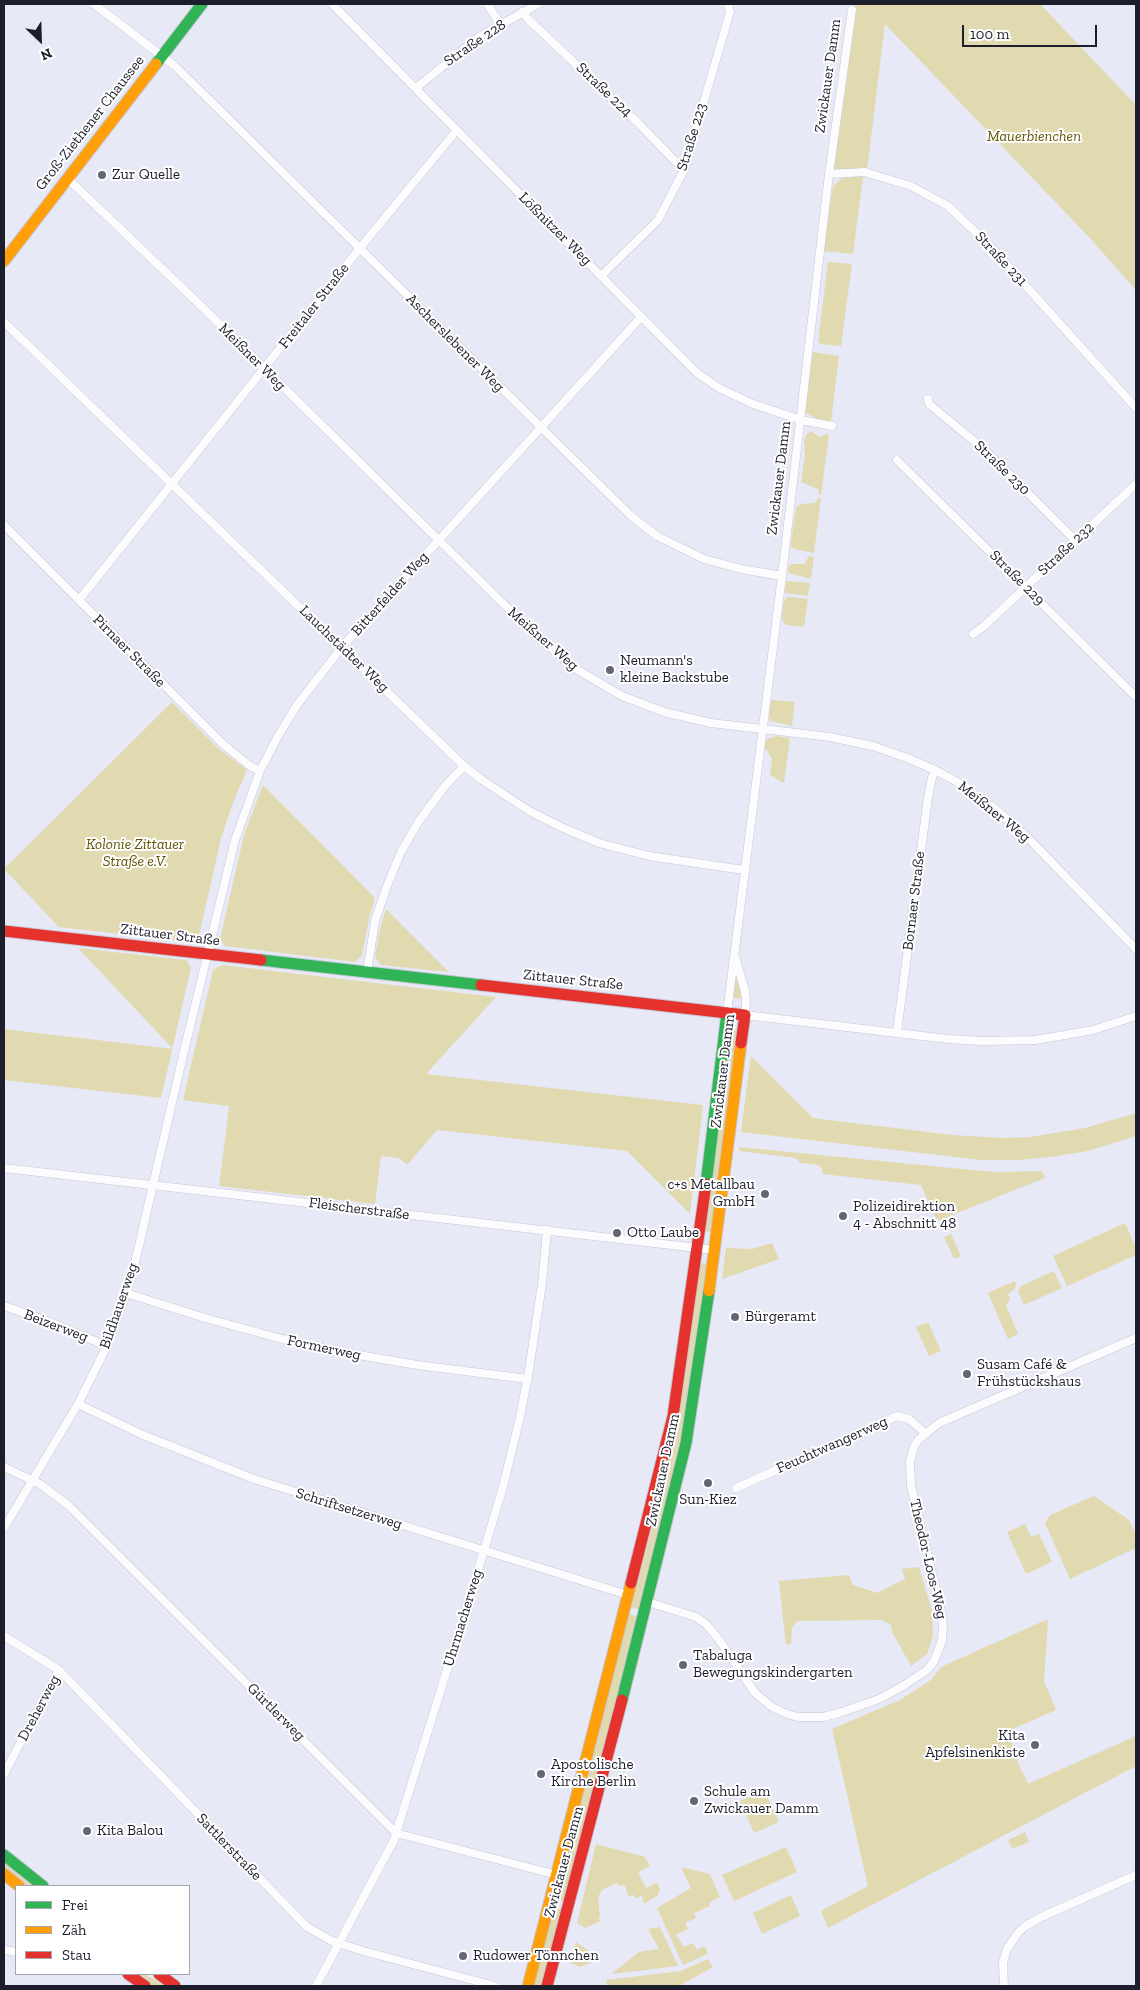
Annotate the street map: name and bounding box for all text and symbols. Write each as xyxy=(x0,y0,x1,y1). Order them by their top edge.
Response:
north arrow xyxy=(15,15,65,65)
scale bar xyxy=(965,15,1100,47)
street label: Straße 228 xyxy=(441,16,509,70)
street label: Zwickauer Damm xyxy=(811,18,845,134)
text: 100 m xyxy=(970,25,1009,43)
text: N xyxy=(38,44,55,64)
street label: Groß-Ziethener Chaussee xyxy=(32,52,148,194)
street label: Straße 224 xyxy=(572,59,636,121)
street label: Straße 223 xyxy=(673,101,711,173)
park label: Mauerbienchen xyxy=(987,128,1081,146)
place label: Zur Quelle xyxy=(112,166,180,184)
marker: Zur Quelle xyxy=(96,169,108,181)
street label: Lößnitzer Weg xyxy=(515,189,595,269)
street label: Straße 231 xyxy=(971,228,1031,290)
street label: Freitaler Straße xyxy=(275,260,353,352)
street label: Ascherslebener Weg xyxy=(402,290,508,396)
street label: Meißner Weg xyxy=(215,320,289,394)
street label: Zwickauer Damm xyxy=(763,420,795,536)
street label: Straße 230 xyxy=(970,437,1034,499)
street label: Straße 232 xyxy=(1034,519,1098,579)
street label: Straße 229 xyxy=(986,547,1048,609)
street label: Bitterfelder Weg xyxy=(347,548,433,640)
street label: Lauchstädter Weg xyxy=(295,602,393,696)
street label: Meißner Weg xyxy=(504,603,582,675)
street label: Pirnaer Straße xyxy=(89,611,169,691)
place label: Neumann's kleine Backstube xyxy=(620,652,729,687)
marker: Neumann's kleine Backstube xyxy=(604,664,616,676)
street label: Meißner Weg xyxy=(954,777,1034,847)
park label: Kolonie Zittauer Straße e.V. xyxy=(86,836,184,871)
street label: Bornaer Straße xyxy=(899,850,929,952)
street label: Zittauer Straße xyxy=(119,920,221,950)
street label: Zittauer Straße xyxy=(522,966,624,994)
street label: Zwickauer Damm xyxy=(707,1013,739,1129)
place label: c+s Metallbau GmbH xyxy=(667,1176,755,1211)
marker: c+s Metallbau GmbH xyxy=(759,1188,771,1200)
street label: Fleischerstraße xyxy=(308,1194,410,1224)
place label: Polizeidirektion 4 - Abschnitt 48 xyxy=(853,1198,956,1233)
marker: Polizeidirektion 4 - Abschnitt 48 xyxy=(837,1210,849,1222)
place label: Otto Laube xyxy=(627,1224,699,1242)
marker: Otto Laube xyxy=(611,1227,623,1239)
street label: Bildhauerweg xyxy=(96,1261,142,1351)
street label: Beizerweg xyxy=(21,1306,91,1346)
place label: Bürgeramt xyxy=(745,1308,816,1326)
marker: Bürgeramt xyxy=(729,1311,741,1323)
street label: Formerweg xyxy=(285,1331,363,1365)
place label: Susam Café & Frühstückshaus xyxy=(977,1356,1081,1391)
marker: Susam Café & Frühstückshaus xyxy=(961,1368,973,1380)
street label: Zwickauer Damm xyxy=(642,1412,684,1528)
street label: Feuchtwangerweg xyxy=(774,1412,890,1478)
marker: Sun-Kiez xyxy=(702,1477,714,1489)
street label: Schriftsetzerweg xyxy=(294,1484,404,1534)
place label: Sun-Kiez xyxy=(679,1491,737,1509)
street label: Theodor-Loos-Weg xyxy=(905,1497,951,1621)
street label: Uhrmacherweg xyxy=(440,1567,486,1669)
place label: Tabaluga Bewegungskindergarten xyxy=(693,1647,853,1682)
marker: Tabaluga Bewegungskindergarten xyxy=(677,1659,689,1671)
street label: Dreherweg xyxy=(14,1672,64,1744)
street label: Gürtlerweg xyxy=(243,1679,309,1745)
place label: Kita Apfelsinenkiste xyxy=(925,1727,1025,1762)
marker: Kita Apfelsinenkiste xyxy=(1029,1739,1041,1751)
place label: Apostolische Kirche Berlin xyxy=(551,1756,636,1791)
marker: Apostolische Kirche Berlin xyxy=(535,1768,547,1780)
place label: Schule am Zwickauer Damm xyxy=(704,1783,819,1818)
marker: Schule am Zwickauer Damm xyxy=(688,1795,700,1807)
street label: Zwickauer Damm xyxy=(540,1804,588,1920)
street label: Sattlerstraße xyxy=(193,1810,265,1884)
place label: Kita Balou xyxy=(97,1822,163,1840)
marker: Kita Balou xyxy=(81,1825,93,1837)
legend xyxy=(15,1885,190,1975)
text: Frei xyxy=(62,1896,88,1914)
text: Zäh xyxy=(62,1921,86,1939)
text: Stau xyxy=(62,1946,91,1964)
place label: Rudower Tönnchen xyxy=(473,1947,599,1965)
marker: Rudower Tönnchen xyxy=(457,1950,469,1962)

